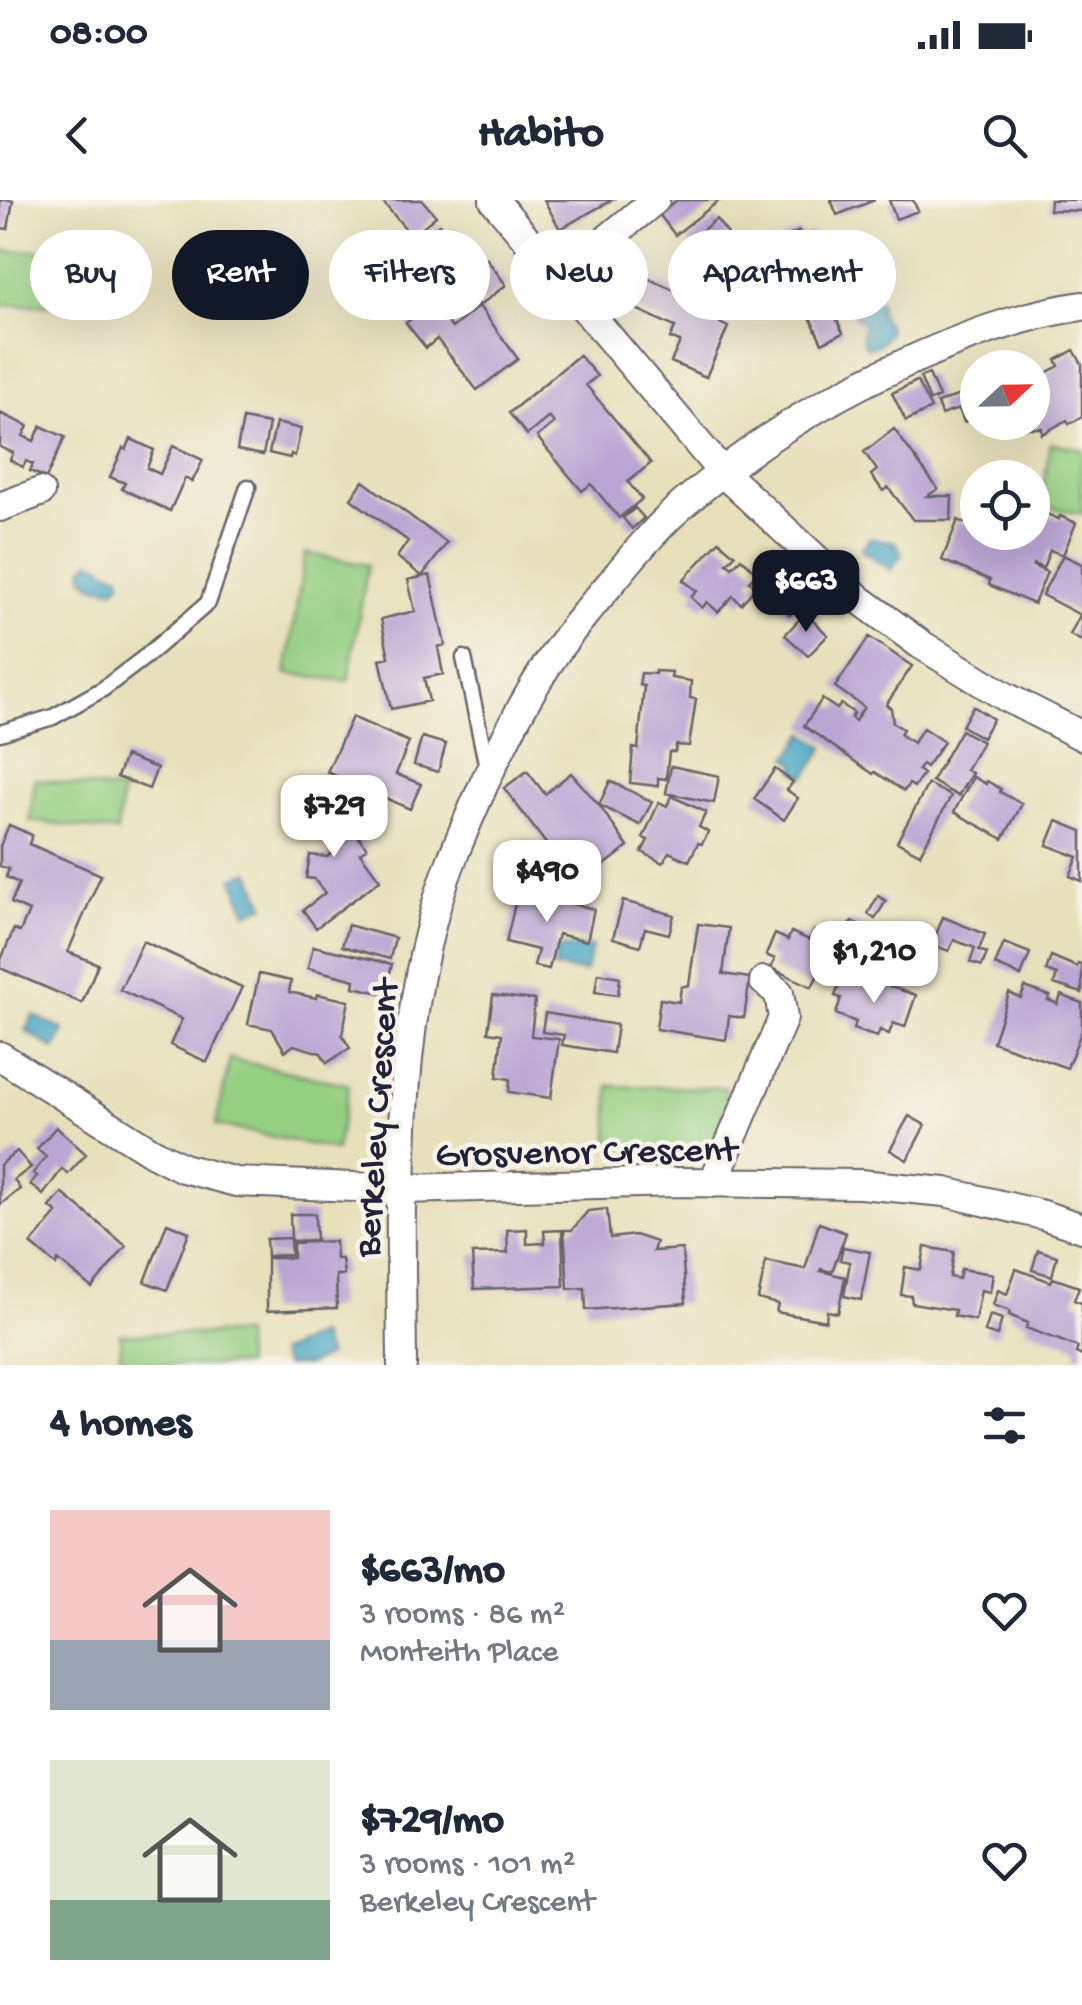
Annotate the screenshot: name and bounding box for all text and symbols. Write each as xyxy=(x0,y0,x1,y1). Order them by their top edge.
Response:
text: 08:00 xyxy=(50,13,148,57)
icon: back xyxy=(50,108,105,163)
icon: search xyxy=(977,108,1032,163)
text: Habito xyxy=(478,109,604,162)
chip: Buy xyxy=(30,230,152,320)
chip: Rent xyxy=(172,230,309,320)
chip: Filters xyxy=(329,230,490,320)
chip: New xyxy=(510,230,648,320)
chip: Apartment xyxy=(668,230,896,320)
north arrow xyxy=(960,350,1050,440)
map controls xyxy=(960,350,1050,550)
button: locate xyxy=(960,460,1050,550)
pin: $663 xyxy=(747,550,865,635)
text: $663 xyxy=(774,563,838,601)
pin: $729 xyxy=(275,775,393,860)
text: $729 xyxy=(303,788,365,826)
pin: $490 xyxy=(488,840,606,925)
text: $490 xyxy=(515,853,579,891)
pin: $1,210 xyxy=(793,921,955,1006)
text: $1,210 xyxy=(832,934,916,972)
street label: Berkeley Crescent xyxy=(348,975,412,1260)
street label: Grosvenor Crescent xyxy=(435,1130,741,1180)
icon: filters xyxy=(977,1398,1032,1453)
text: 4 homes xyxy=(50,1401,191,1450)
text: $663/mo xyxy=(360,1548,505,1597)
icon: home xyxy=(130,1550,250,1670)
icon: heart xyxy=(977,1583,1032,1638)
text: 3 rooms · 86 m² xyxy=(360,1597,565,1635)
text: Monteith Place xyxy=(360,1635,558,1673)
text: $729/mo xyxy=(360,1798,504,1847)
icon: home xyxy=(130,1800,250,1920)
icon: heart xyxy=(977,1833,1032,1888)
text: 3 rooms · 101 m² xyxy=(360,1847,575,1885)
text: Berkeley Crescent xyxy=(360,1885,595,1923)

